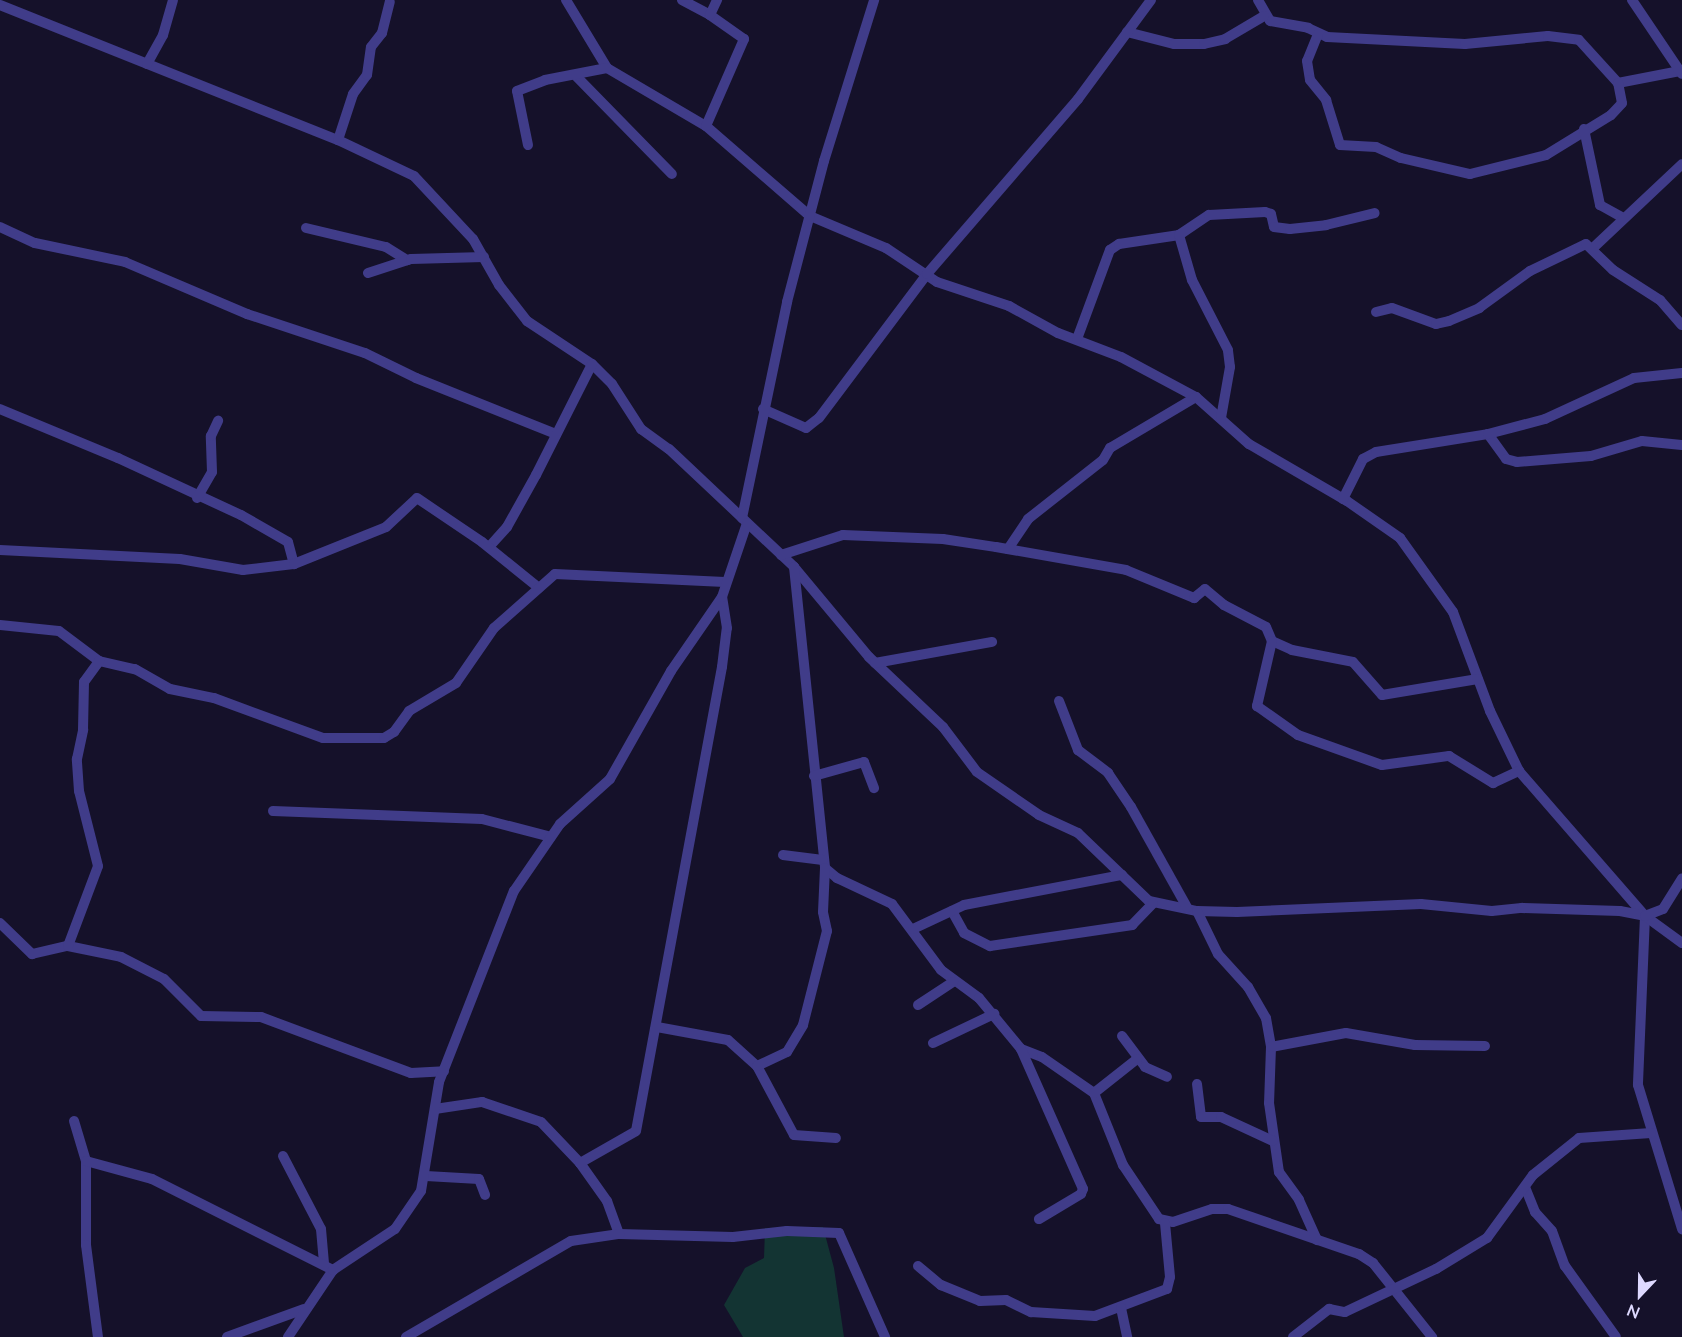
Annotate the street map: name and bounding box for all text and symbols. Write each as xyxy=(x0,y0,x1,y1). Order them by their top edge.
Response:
north arrow xyxy=(1610,1265,1670,1325)
text: N xyxy=(1624,1301,1642,1323)

